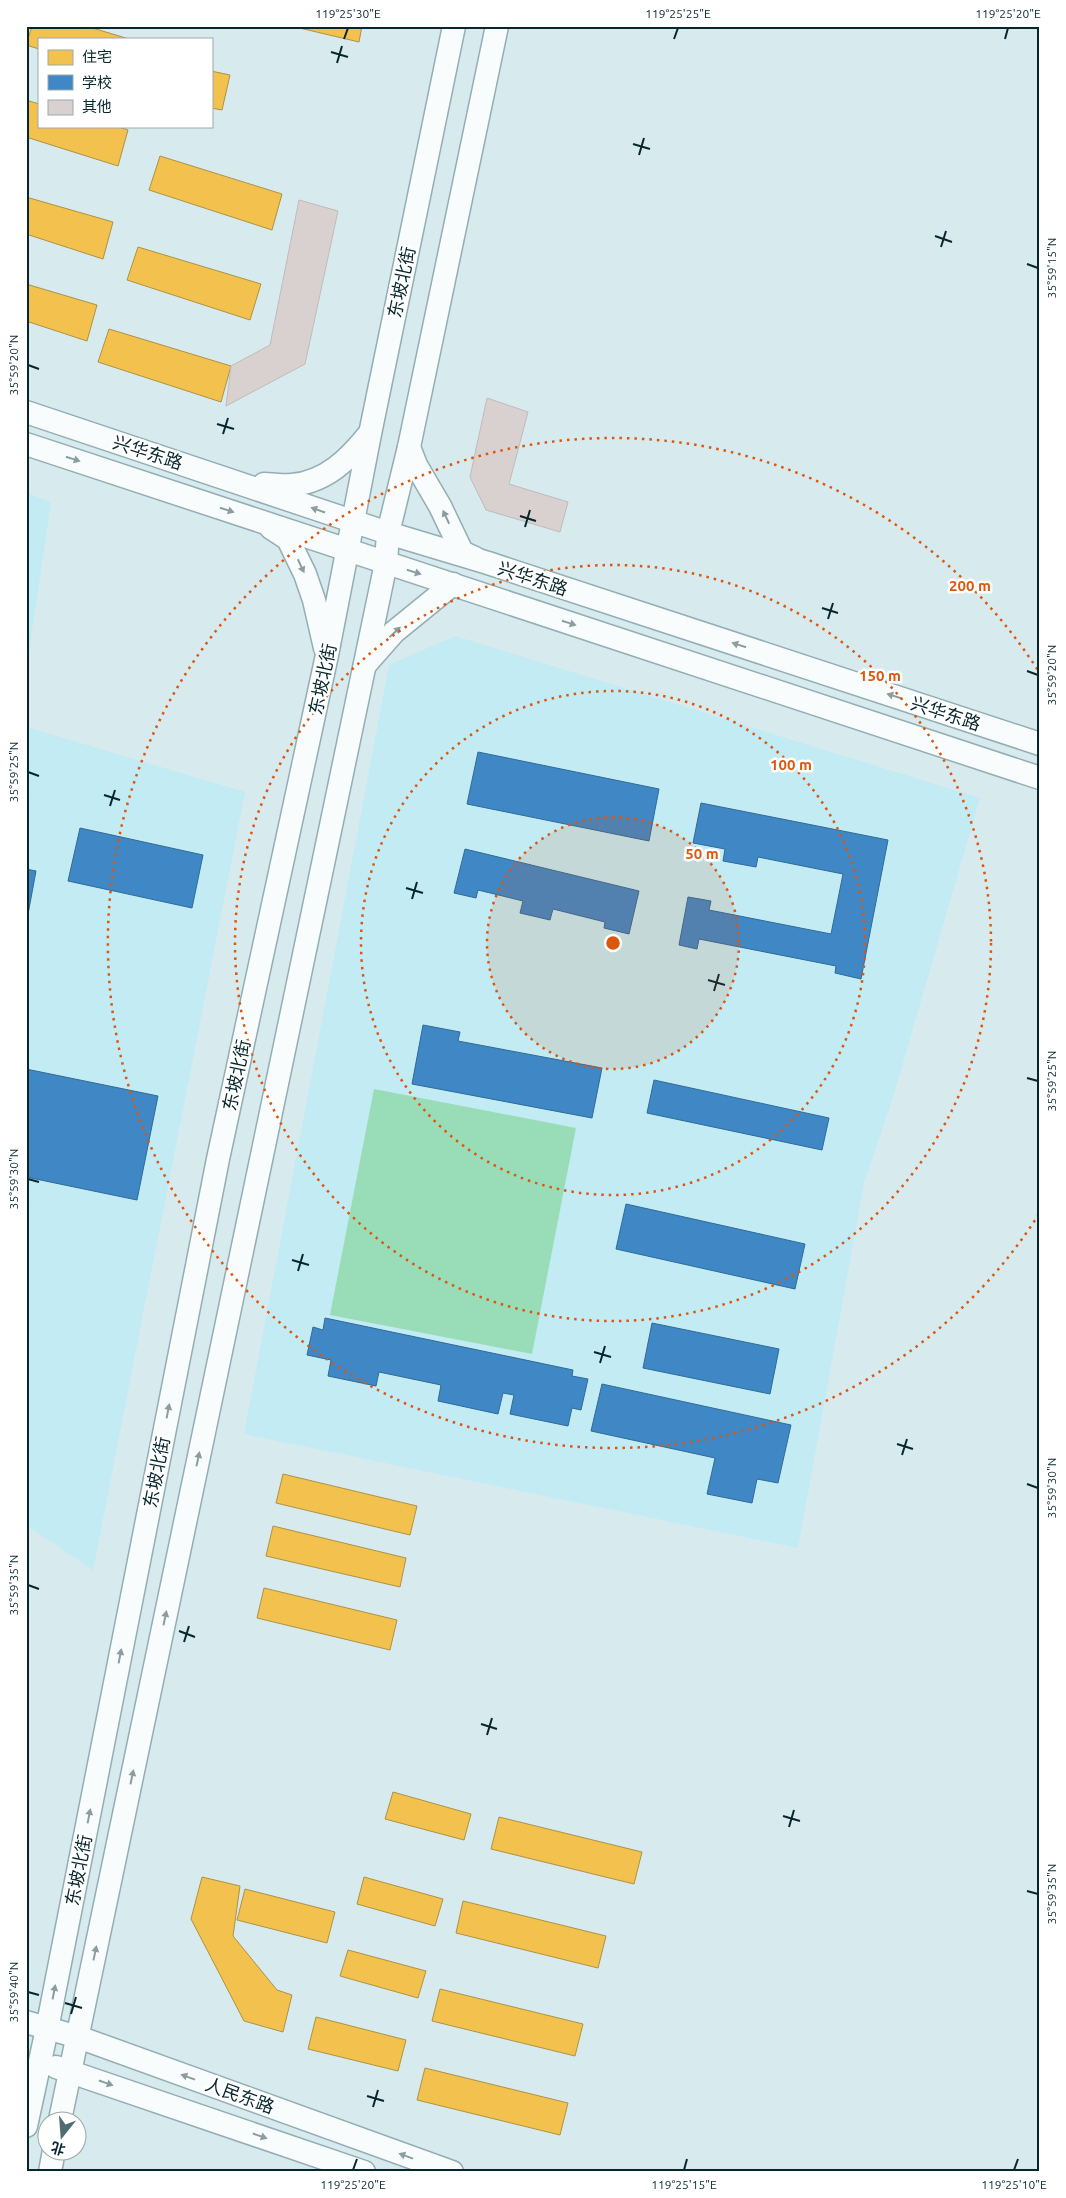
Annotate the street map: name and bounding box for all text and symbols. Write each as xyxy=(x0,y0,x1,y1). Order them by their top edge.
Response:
text: 119°25'30"E xyxy=(315,7,381,20)
text: 119°25'25"E xyxy=(645,7,711,20)
text: 119°25'20"E xyxy=(975,7,1041,20)
legend xyxy=(38,38,212,128)
text: 住宅 xyxy=(82,48,112,65)
text: 学校 xyxy=(82,74,112,91)
text: 其他 xyxy=(82,98,112,115)
text: 35°59'15"N xyxy=(1045,238,1058,298)
street label: 东坡北街 xyxy=(384,245,418,319)
text: 35°59'20"N xyxy=(7,335,20,395)
street label: 兴华东路 xyxy=(111,431,185,473)
one-way arrow xyxy=(65,456,80,464)
one-way arrow xyxy=(220,506,235,514)
one-way arrow xyxy=(310,506,325,514)
one-way arrow xyxy=(442,510,450,524)
street label: 兴华东路 xyxy=(496,557,570,599)
one-way arrow xyxy=(297,559,305,573)
one-way arrow xyxy=(407,569,422,577)
text: 200 m xyxy=(949,577,991,594)
one-way arrow xyxy=(562,619,577,627)
one-way arrow xyxy=(389,626,401,638)
one-way arrow xyxy=(731,641,746,649)
street label: 东坡北街 xyxy=(305,642,339,716)
text: 35°59'20"N xyxy=(1045,645,1058,705)
text: 150 m xyxy=(859,667,901,684)
one-way arrow xyxy=(886,692,901,699)
street label: 兴华东路 xyxy=(909,692,983,734)
text: 35°59'25"N xyxy=(7,742,20,802)
text: 100 m xyxy=(770,756,812,773)
text: 50 m xyxy=(685,845,719,862)
centre of rings xyxy=(604,934,622,952)
street label: 东坡北街 xyxy=(219,1038,253,1112)
text: 35°59'25"N xyxy=(1045,1051,1058,1111)
text: 35°59'30"N xyxy=(7,1149,20,1209)
one-way arrow xyxy=(165,1403,173,1419)
street label: 东坡北街 xyxy=(139,1435,173,1509)
one-way arrow xyxy=(194,1451,202,1466)
text: 35°59'30"N xyxy=(1045,1458,1058,1518)
text: 35°59'35"N xyxy=(7,1555,20,1615)
one-way arrow xyxy=(161,1610,169,1625)
one-way arrow xyxy=(116,1649,124,1664)
one-way arrow xyxy=(128,1769,136,1784)
one-way arrow xyxy=(85,1808,93,1823)
street label: 东坡北街 xyxy=(61,1833,95,1907)
text: 35°59'35"N xyxy=(1045,1864,1058,1924)
one-way arrow xyxy=(91,1945,99,1961)
text: 35°59'40"N xyxy=(7,1962,20,2022)
one-way arrow xyxy=(51,1984,59,2000)
one-way arrow xyxy=(180,2073,195,2081)
street label: 人民东路 xyxy=(203,2073,277,2117)
one-way arrow xyxy=(99,2079,114,2087)
north arrow xyxy=(38,2110,88,2160)
one-way arrow xyxy=(253,2132,268,2140)
text: 北 xyxy=(49,2139,67,2158)
one-way arrow xyxy=(399,2152,414,2159)
text: 119°25'20"E xyxy=(320,2178,386,2191)
text: 119°25'15"E xyxy=(651,2178,717,2191)
text: 119°25'10"E xyxy=(981,2178,1047,2191)

